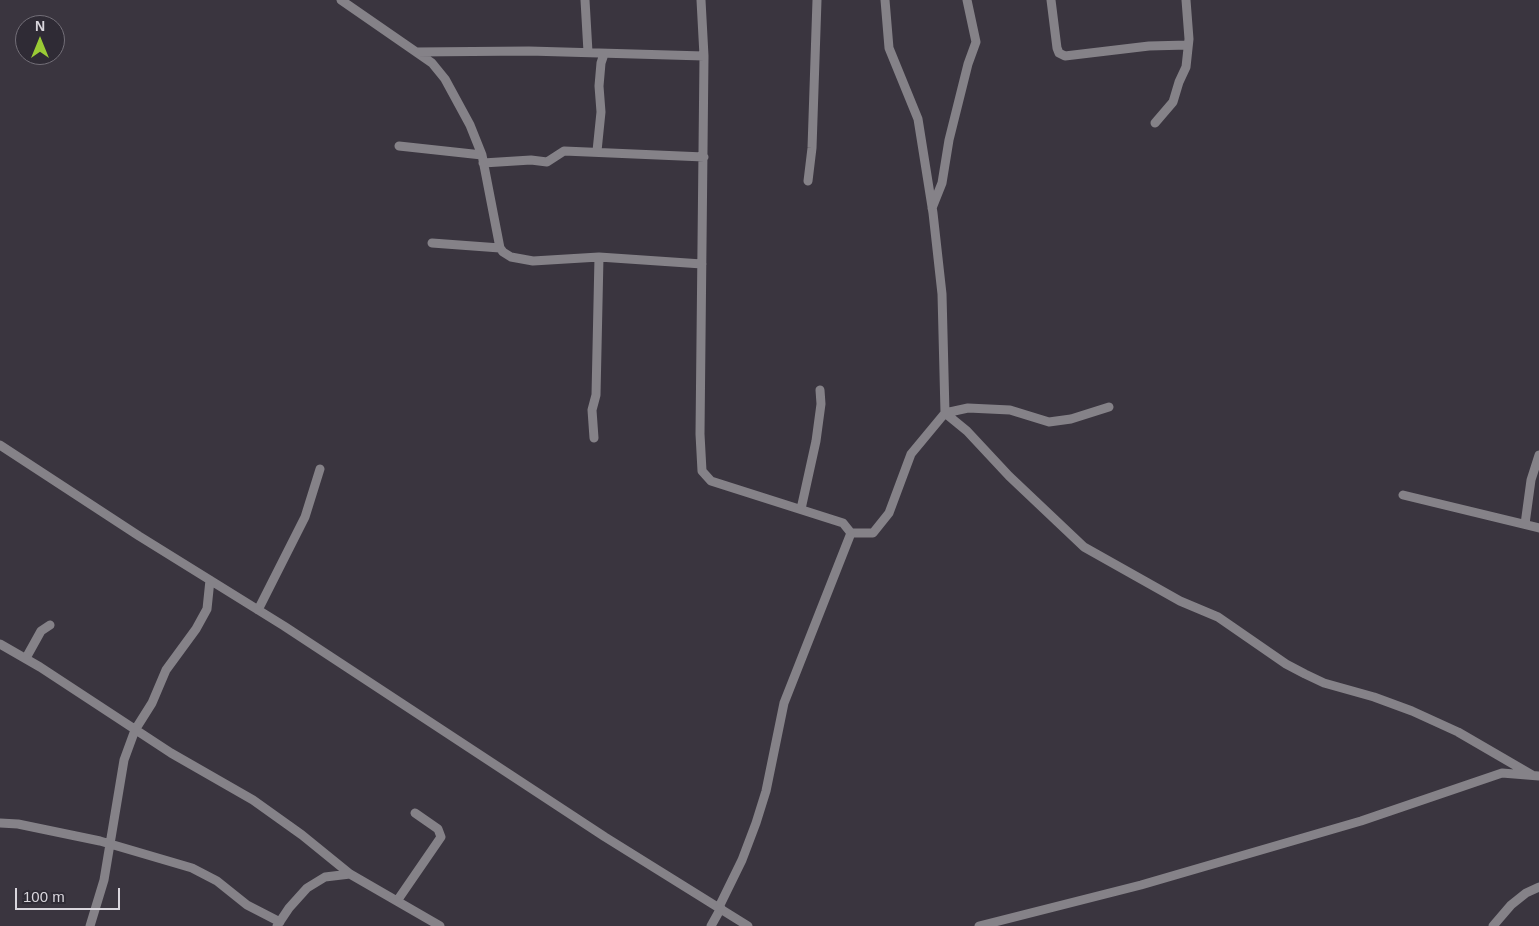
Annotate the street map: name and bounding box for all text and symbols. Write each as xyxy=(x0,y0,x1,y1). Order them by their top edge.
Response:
north arrow xyxy=(15,15,65,65)
text: N xyxy=(35,18,45,34)
scale bar xyxy=(18,878,122,910)
text: 100 m xyxy=(23,888,65,905)

